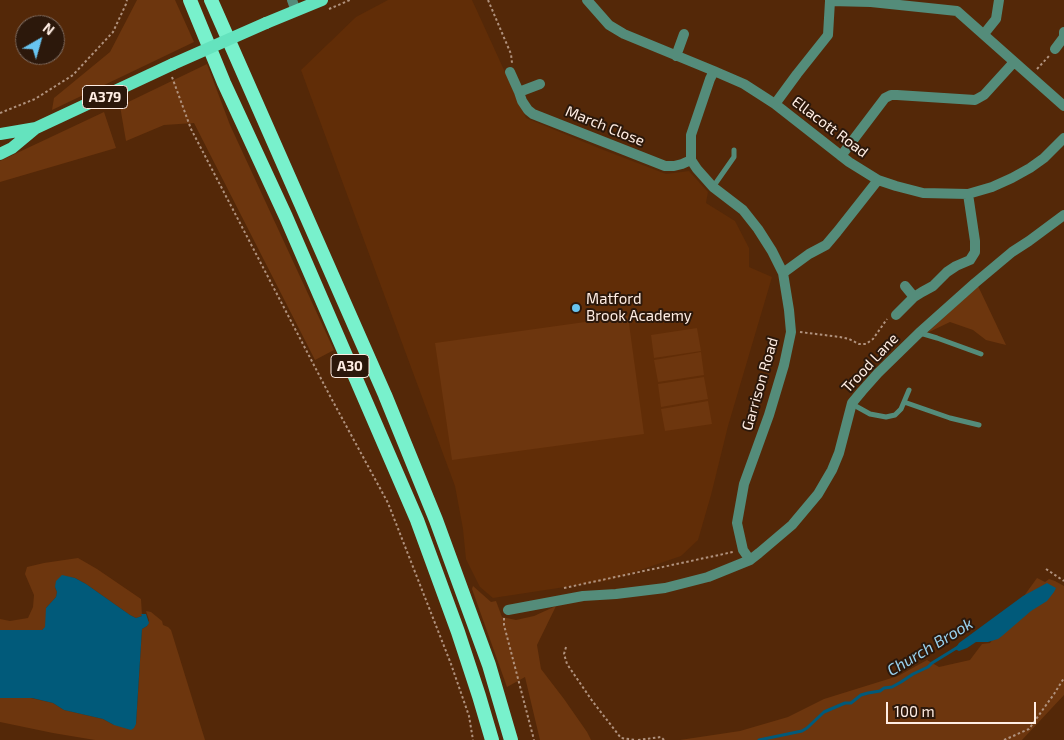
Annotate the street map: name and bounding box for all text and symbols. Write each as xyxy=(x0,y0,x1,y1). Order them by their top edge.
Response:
north arrow xyxy=(15,15,65,65)
text: N xyxy=(40,19,58,38)
road number: A379 xyxy=(82,85,128,108)
street label: Ellacott Road xyxy=(788,93,872,161)
street label: March Close xyxy=(563,102,647,150)
place label: Matford Brook Academy xyxy=(586,290,692,325)
marker: Matford Brook Academy xyxy=(570,302,582,314)
street label: Trood Lane xyxy=(838,329,902,397)
street label: Garrison Road xyxy=(738,335,782,433)
road number: A30 xyxy=(331,354,369,378)
water label: Church Brook xyxy=(884,614,976,680)
scale bar xyxy=(889,692,1039,724)
text: 100 m xyxy=(894,702,935,720)

